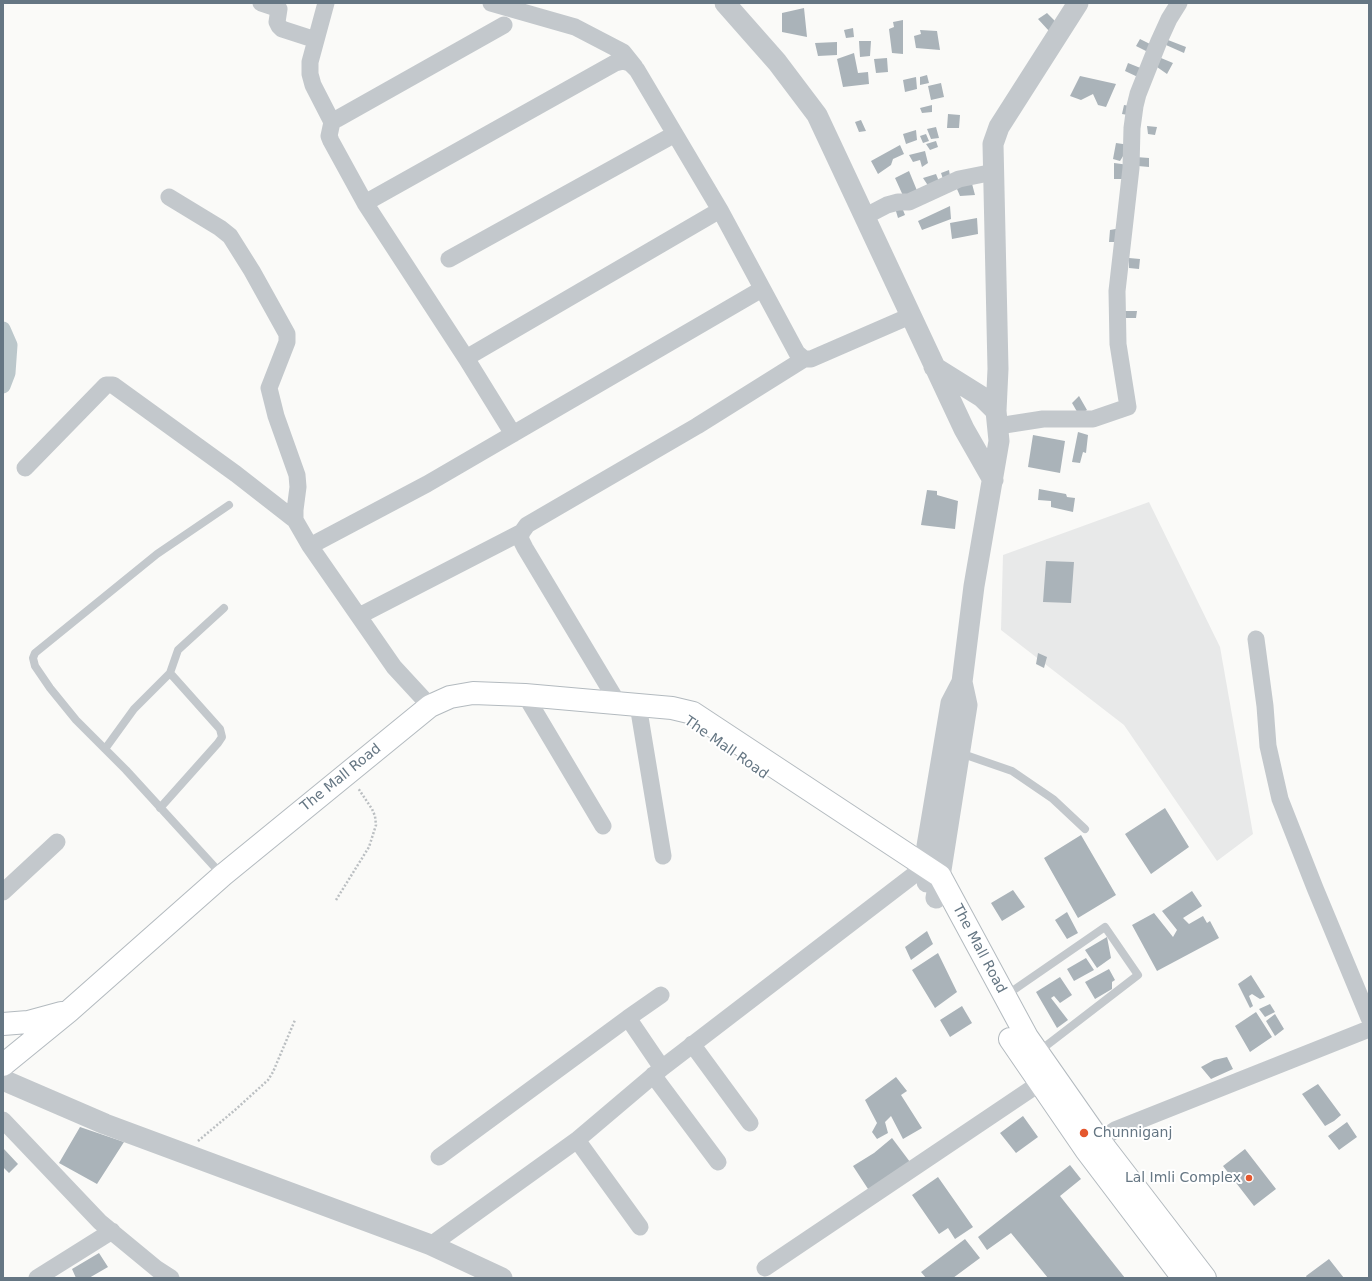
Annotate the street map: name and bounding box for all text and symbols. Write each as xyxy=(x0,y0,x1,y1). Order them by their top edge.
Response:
street label: The Mall Road xyxy=(681,713,771,783)
street label: The Mall Road xyxy=(297,740,385,816)
street label: The Mall Road xyxy=(948,902,1010,996)
place label: Chunniganj xyxy=(1093,1125,1172,1141)
marker: Chunniganj xyxy=(1078,1127,1090,1139)
place label: Lal Imli Complex xyxy=(1125,1170,1241,1186)
marker: Lal Imli Complex xyxy=(1244,1173,1254,1183)

